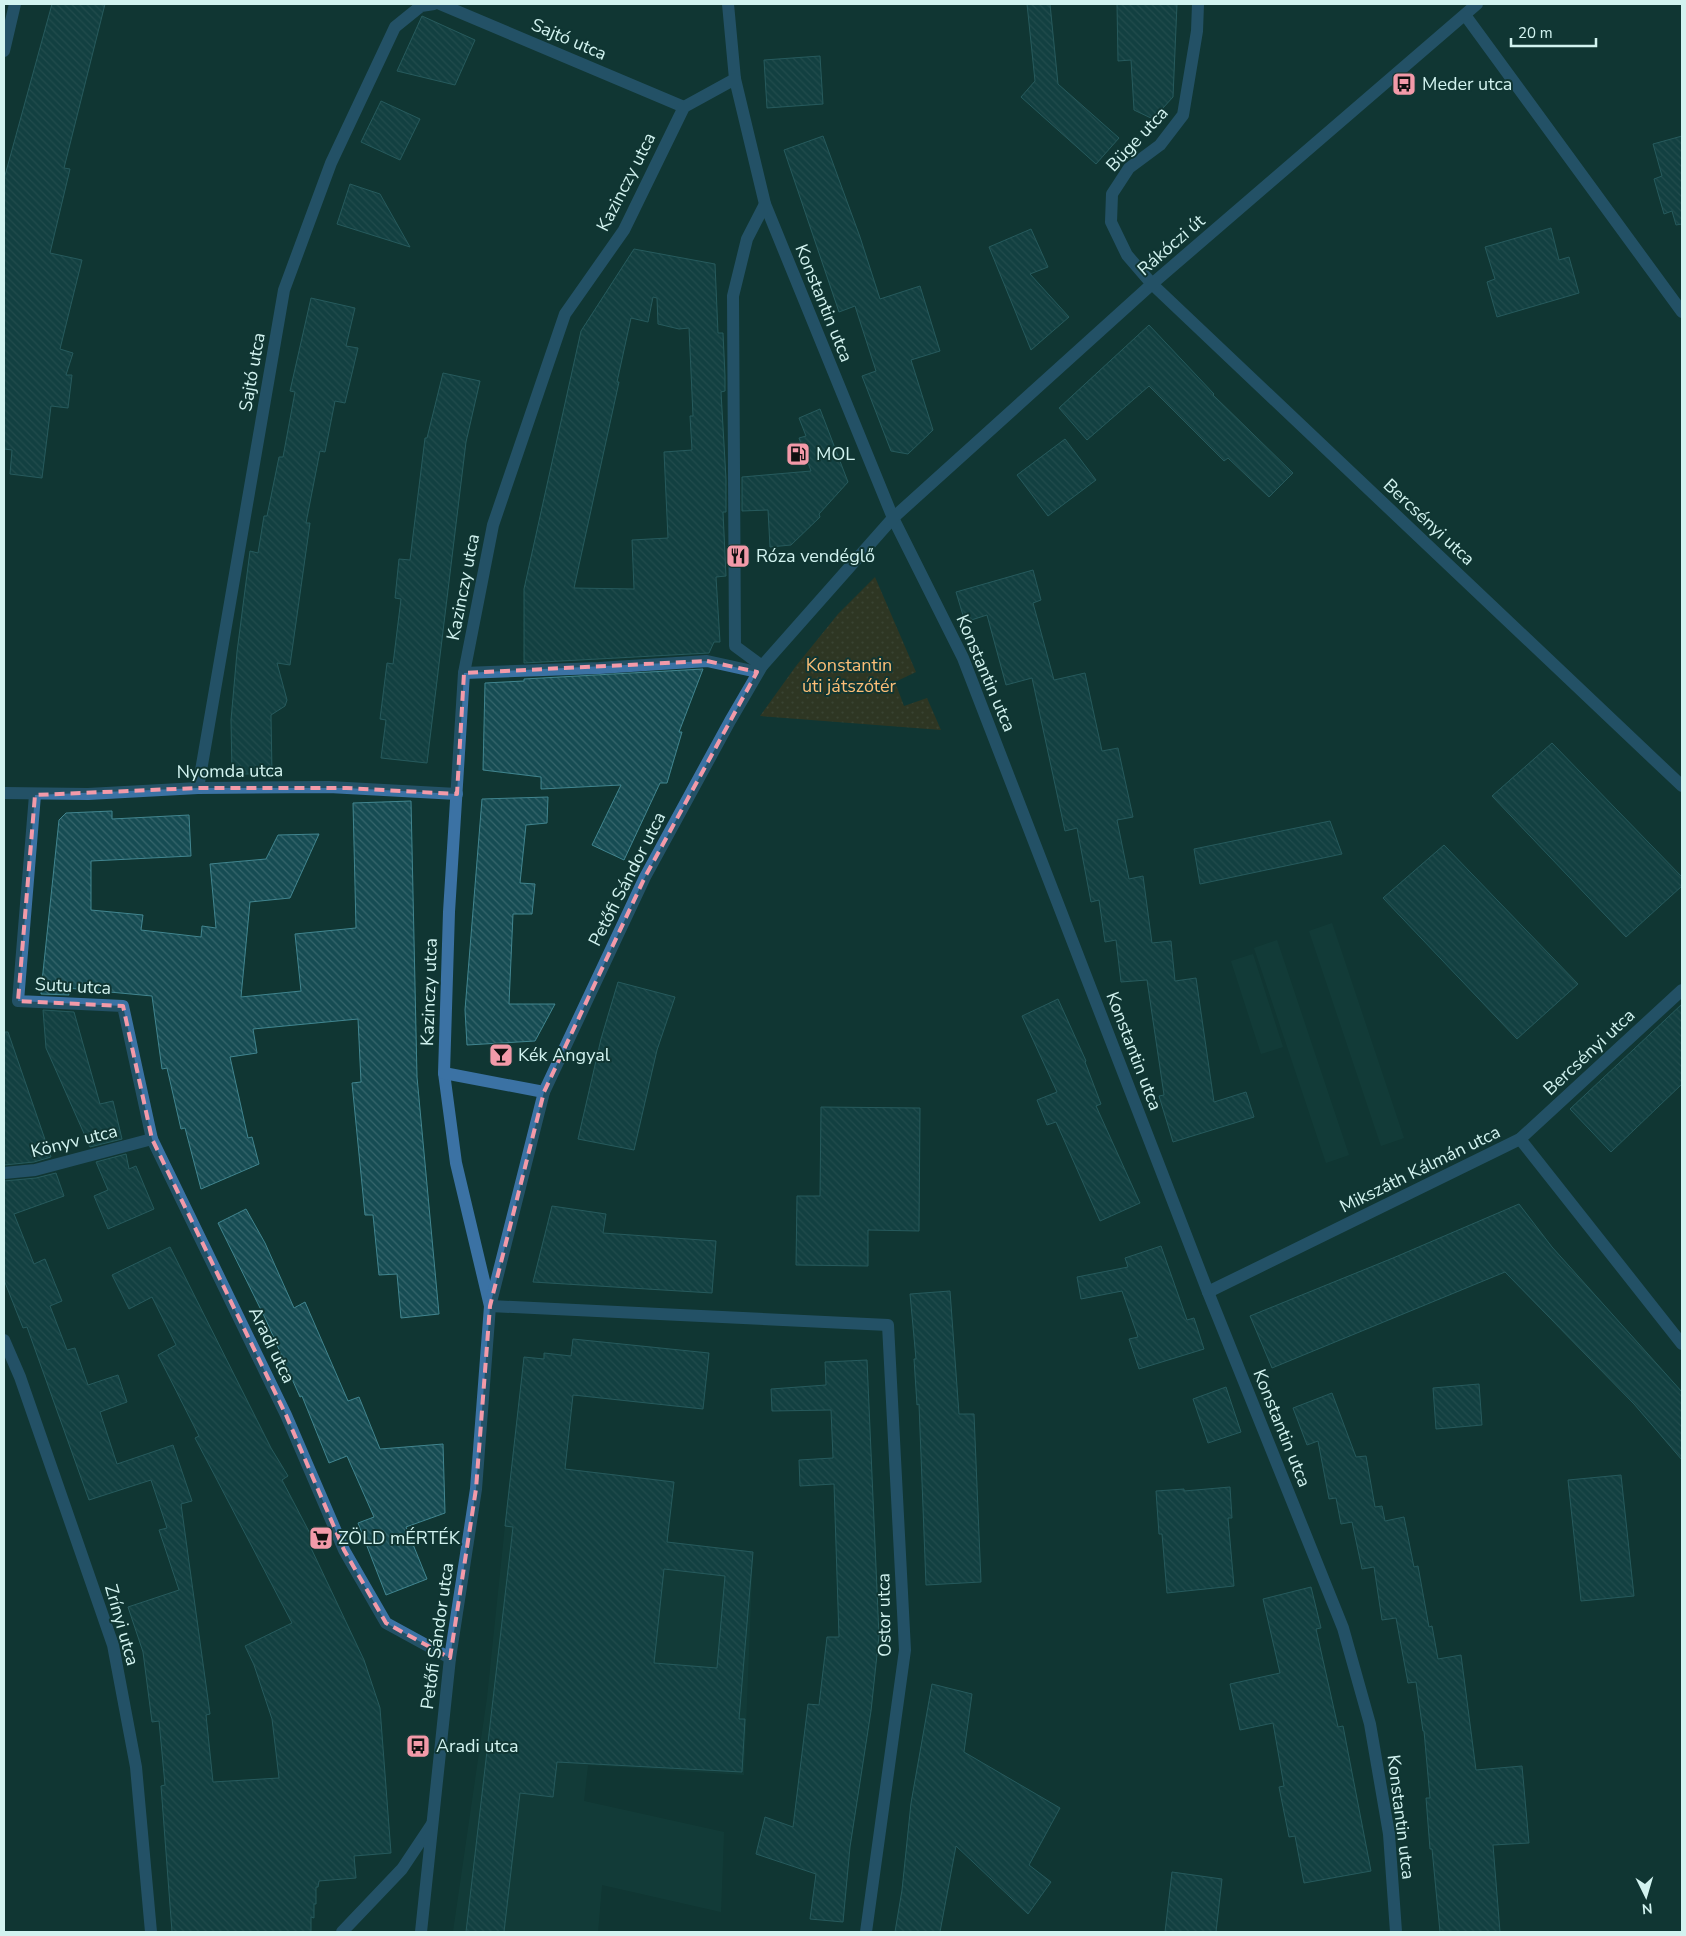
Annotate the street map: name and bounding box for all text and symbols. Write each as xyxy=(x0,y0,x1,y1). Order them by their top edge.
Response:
street label: Sajtó utca xyxy=(528,12,610,66)
scale bar xyxy=(1511,15,1596,47)
text: 20 m xyxy=(1518,23,1553,43)
bus stop icon: Meder utca xyxy=(1391,71,1417,97)
place label: Meder utca xyxy=(1422,72,1512,96)
street label: Büge utca xyxy=(1101,101,1173,177)
street label: Kazinczy utca xyxy=(591,128,661,236)
street label: Rákóczi út xyxy=(1132,209,1210,281)
street label: Konstantin utca xyxy=(789,240,859,366)
street label: Sajtó utca xyxy=(233,331,271,413)
fuel station icon: MOL xyxy=(785,441,811,467)
place label: MOL xyxy=(816,442,855,466)
street label: Bercsényi utca xyxy=(1378,473,1480,571)
street label: Kazinczy utca xyxy=(441,532,485,642)
restaurant icon: Róza vendéglő xyxy=(725,543,751,569)
place label: Róza vendéglő xyxy=(756,544,875,568)
street label: Konstantin utca xyxy=(950,611,1022,735)
park label: Konstantin úti játszótér xyxy=(802,653,897,698)
street label: Nyomda utca xyxy=(176,758,284,784)
street label: Petőfi Sándor utca xyxy=(583,808,671,950)
street label: Kazinczy utca xyxy=(415,938,443,1046)
street label: Sutu utca xyxy=(34,972,112,1000)
street label: Konstantin utca xyxy=(1100,988,1168,1114)
street label: Bercsényi utca xyxy=(1538,1003,1640,1101)
bar icon: Kék Angyal xyxy=(488,1042,514,1068)
place label: Kék Angyal xyxy=(518,1043,611,1067)
street label: Könyv utca xyxy=(28,1119,120,1163)
street label: Mikszáth Kálmán utca xyxy=(1336,1120,1504,1218)
street label: Aradi utca xyxy=(243,1303,301,1387)
street label: Konstantin utca xyxy=(1247,1365,1317,1491)
supermarket icon: ZÖLD mÉRTÉK xyxy=(308,1525,334,1551)
place label: ZÖLD mÉRTÉK xyxy=(338,1526,461,1550)
street label: Petőfi Sándor utca xyxy=(415,1561,459,1711)
street label: Ostor utca xyxy=(871,1573,897,1657)
street label: Zrínyi utca xyxy=(99,1582,145,1668)
bus stop icon: Aradi utca xyxy=(405,1733,431,1759)
place label: Aradi utca xyxy=(436,1734,518,1758)
street label: Konstantin utca xyxy=(1381,1753,1421,1881)
north arrow xyxy=(1621,1871,1671,1921)
text: N xyxy=(1641,1899,1653,1918)

